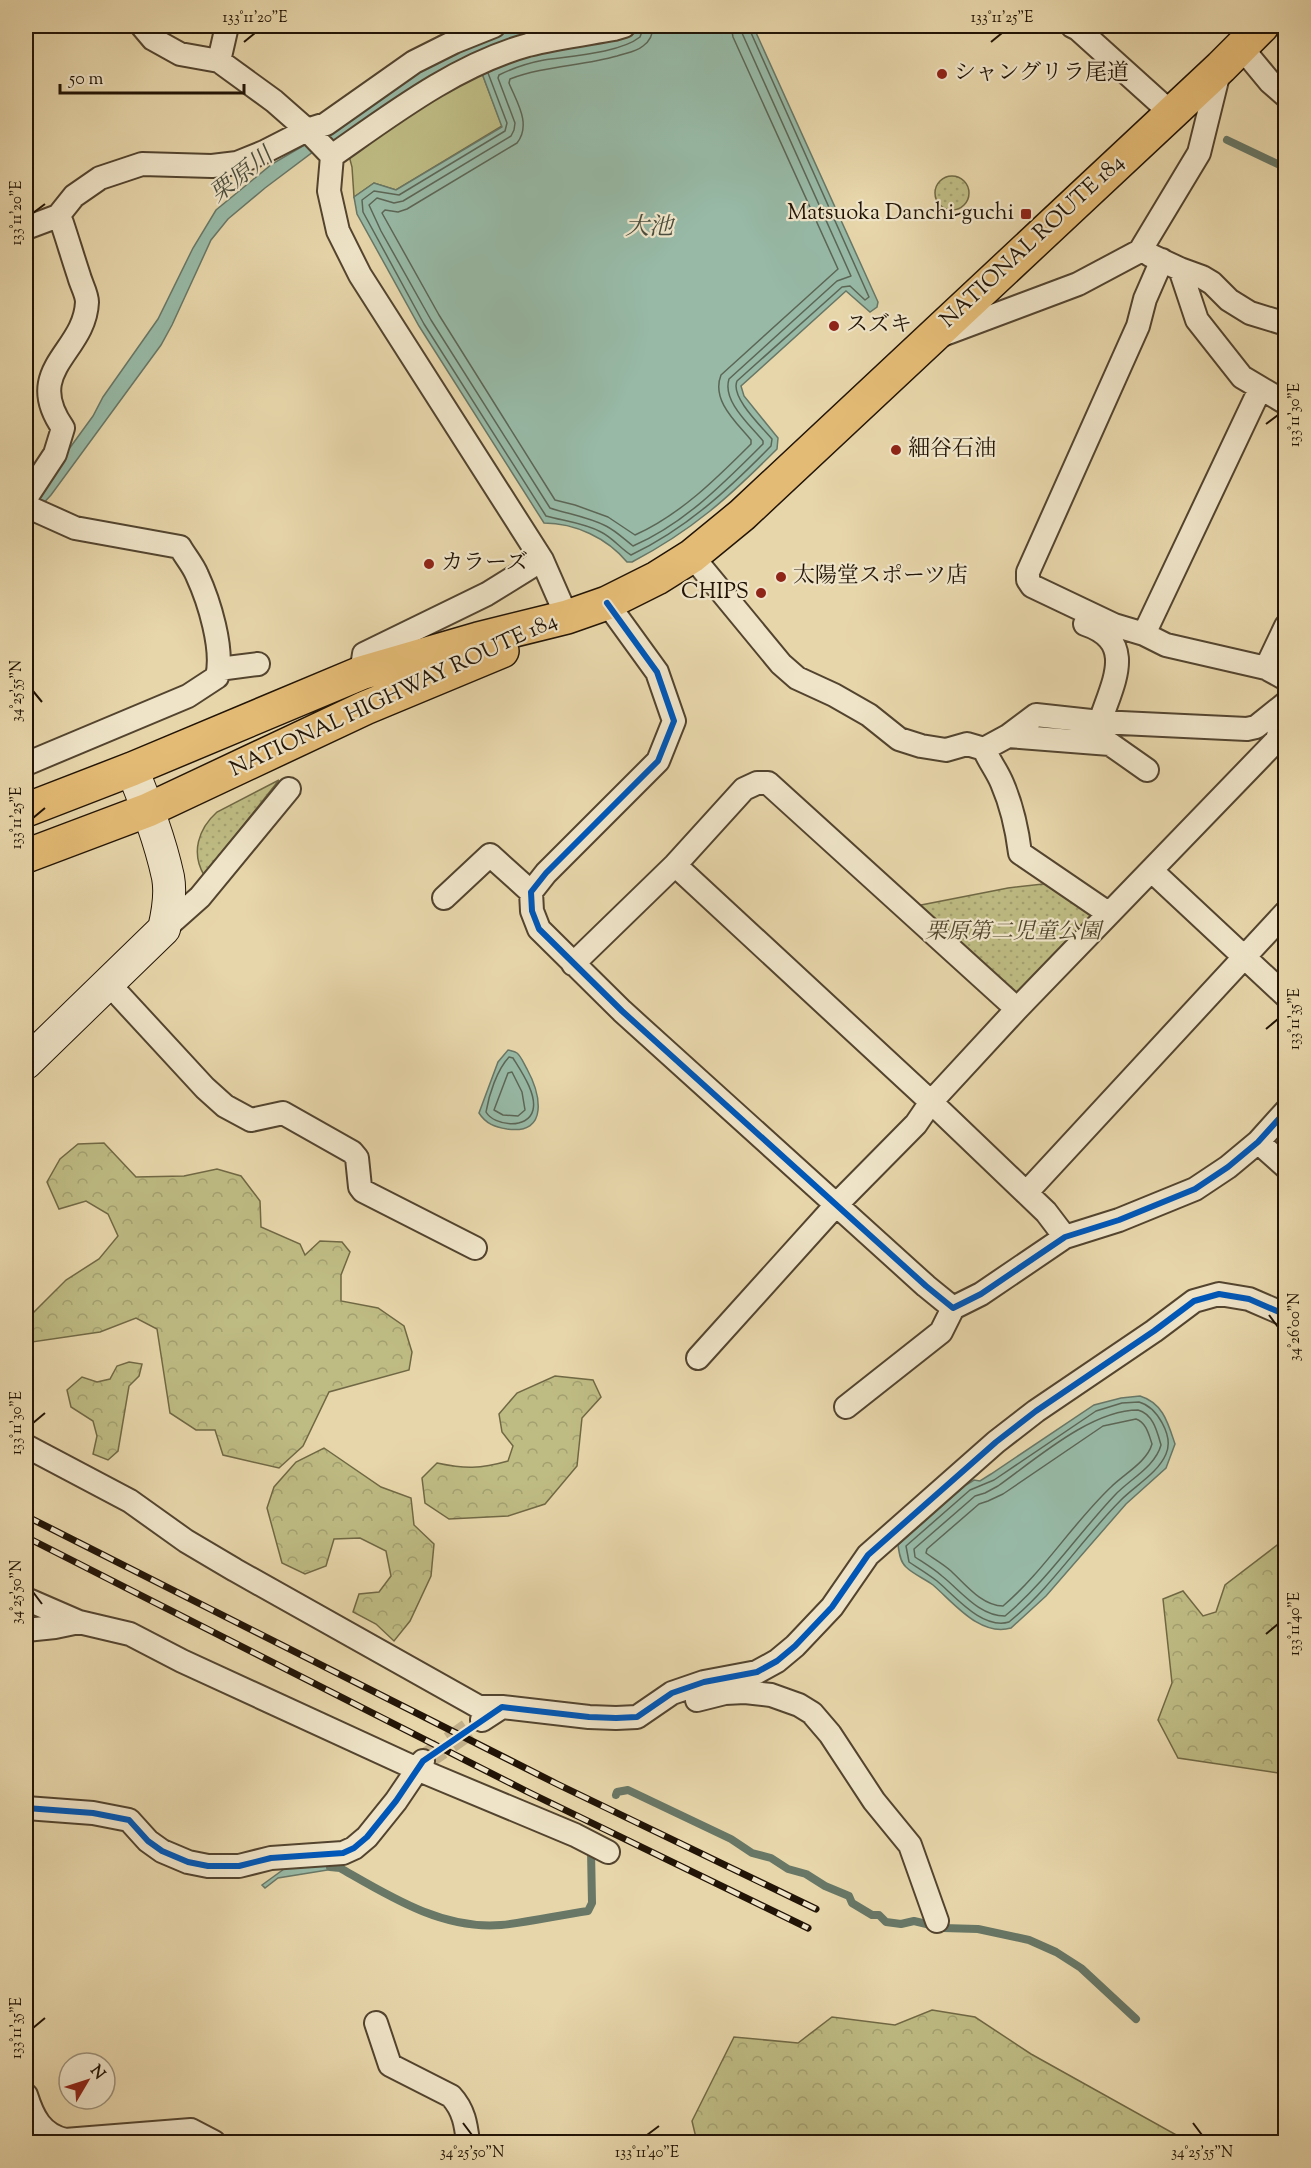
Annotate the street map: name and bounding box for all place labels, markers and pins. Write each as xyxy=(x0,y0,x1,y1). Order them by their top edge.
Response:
place label: シャングリラ尾道 xyxy=(954,58,1129,90)
marker: シャングリラ尾道 xyxy=(935,67,949,81)
place label: Matsuoka Danchi-guchi xyxy=(787,198,1014,230)
marker: Matsuoka Danchi-guchi xyxy=(1019,207,1033,221)
place label: スズキ xyxy=(846,310,912,342)
marker: スズキ xyxy=(827,319,841,333)
place label: 細谷石油 xyxy=(908,434,996,466)
marker: 細谷石油 xyxy=(889,443,903,457)
place label: カラーズ xyxy=(441,548,528,580)
marker: カラーズ xyxy=(422,557,436,571)
place label: 太陽堂スポーツ店 xyxy=(793,561,968,593)
marker: 太陽堂スポーツ店 xyxy=(774,570,788,584)
place label: CHIPS xyxy=(681,577,749,609)
marker: CHIPS xyxy=(754,586,768,600)

